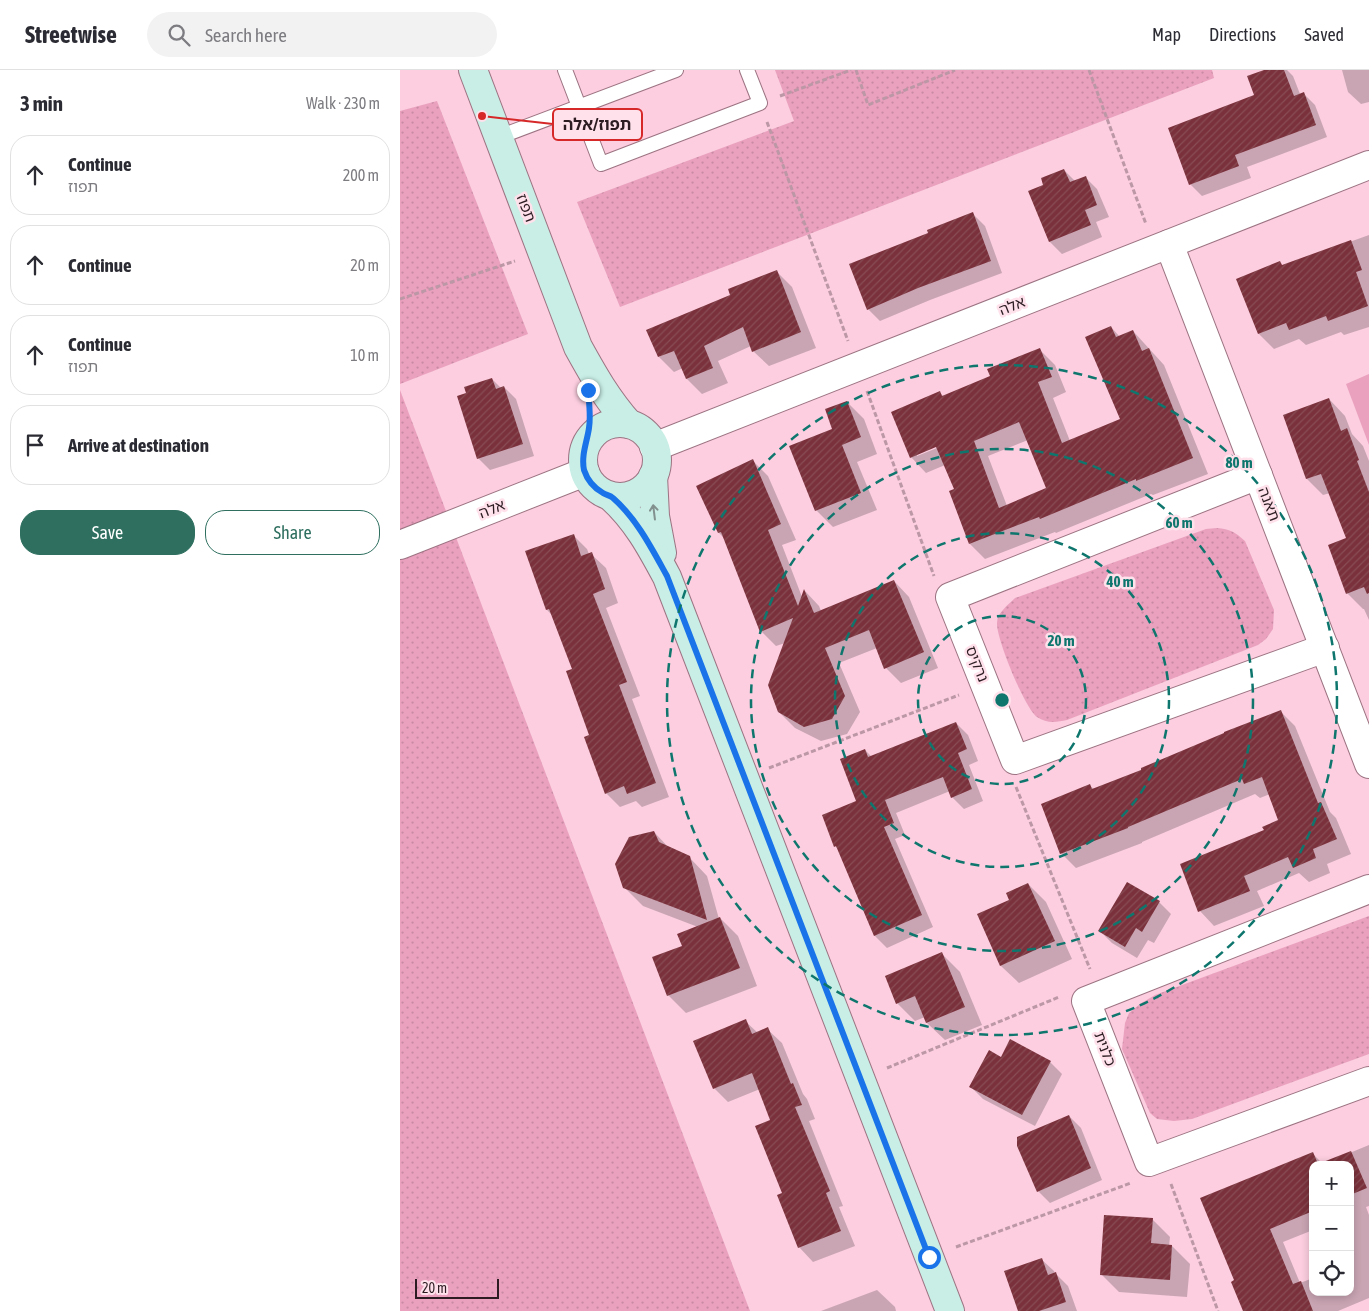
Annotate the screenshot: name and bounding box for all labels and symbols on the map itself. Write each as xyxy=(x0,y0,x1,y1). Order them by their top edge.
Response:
callout: תפוז/אלה xyxy=(553,109,642,140)
text: תפוז/אלה xyxy=(563,115,631,133)
street label: תפוז xyxy=(513,192,539,224)
street label: אלה xyxy=(996,293,1027,318)
route end xyxy=(577,379,600,402)
text: 80 m xyxy=(1226,454,1253,471)
street label: תאנה xyxy=(1255,485,1284,523)
street label: אלה xyxy=(476,496,507,521)
one-way arrow xyxy=(649,504,659,520)
text: 60 m xyxy=(1166,514,1193,531)
text: 40 m xyxy=(1106,573,1134,590)
text: 20 m xyxy=(1048,632,1075,649)
street label: נרקיס xyxy=(963,644,992,684)
centre of rings xyxy=(993,691,1011,709)
street label: כלנית xyxy=(1091,1029,1120,1069)
route start xyxy=(918,1246,941,1269)
scale bar xyxy=(415,1276,499,1299)

